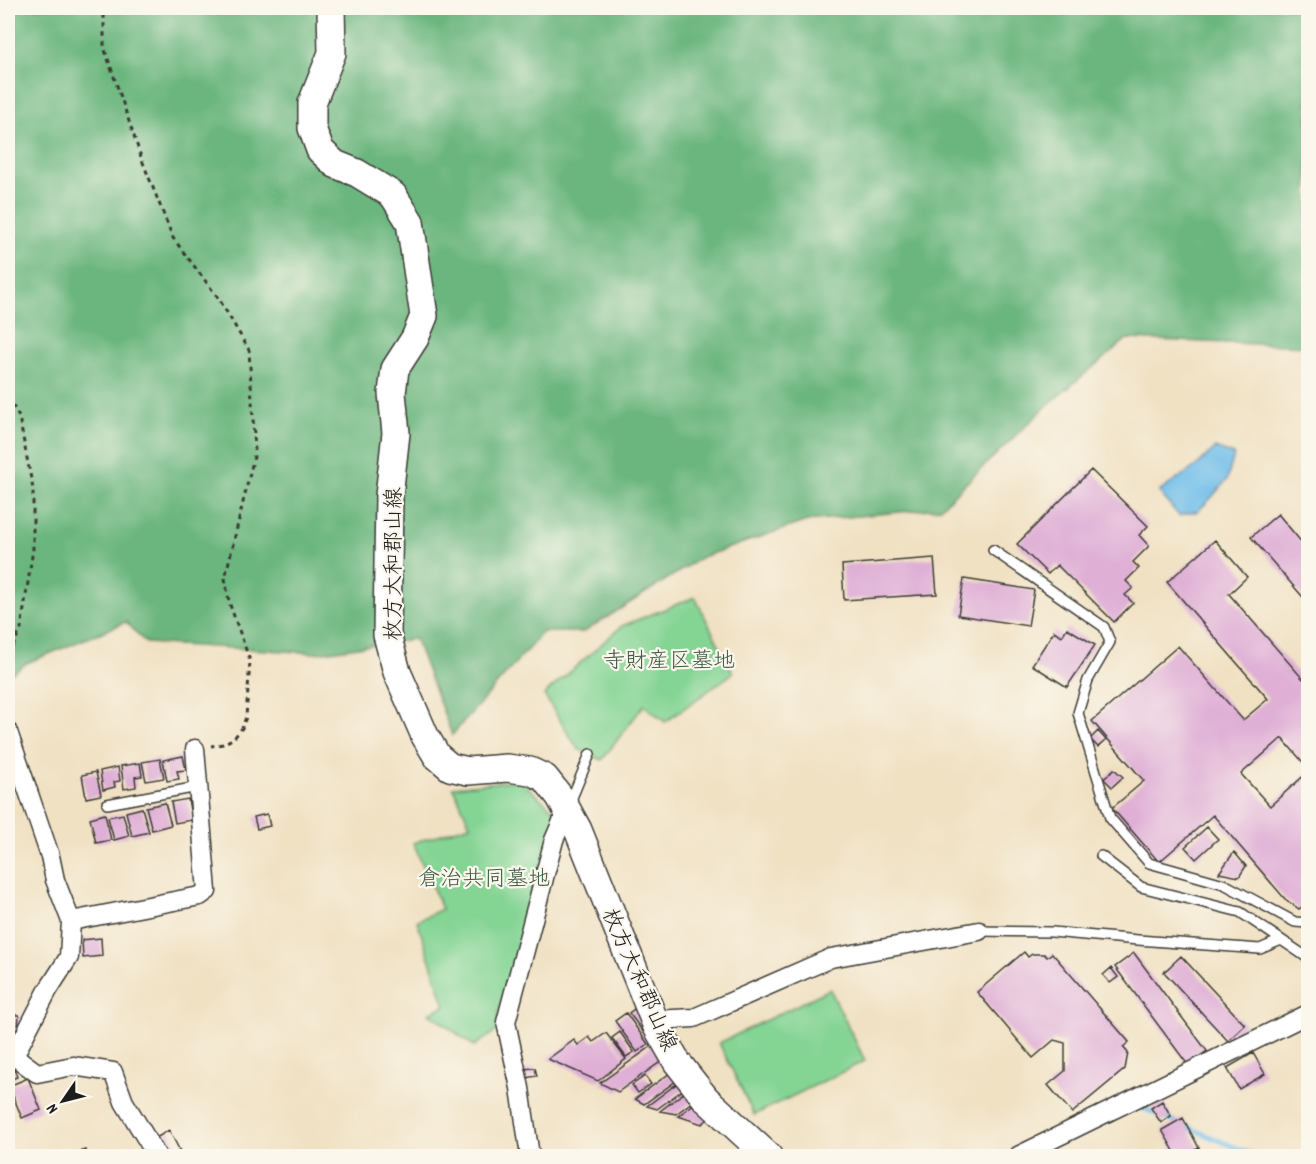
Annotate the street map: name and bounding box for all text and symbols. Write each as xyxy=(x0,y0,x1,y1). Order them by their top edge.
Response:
street label: 枚方大和郡山線 xyxy=(380,487,411,641)
park label: 寺財産区墓地 xyxy=(603,647,735,678)
park label: 倉治共同墓地 xyxy=(418,865,550,896)
street label: 枚方大和郡山線 xyxy=(592,904,683,1057)
north arrow xyxy=(33,1071,93,1131)
text: N xyxy=(41,1098,64,1118)

